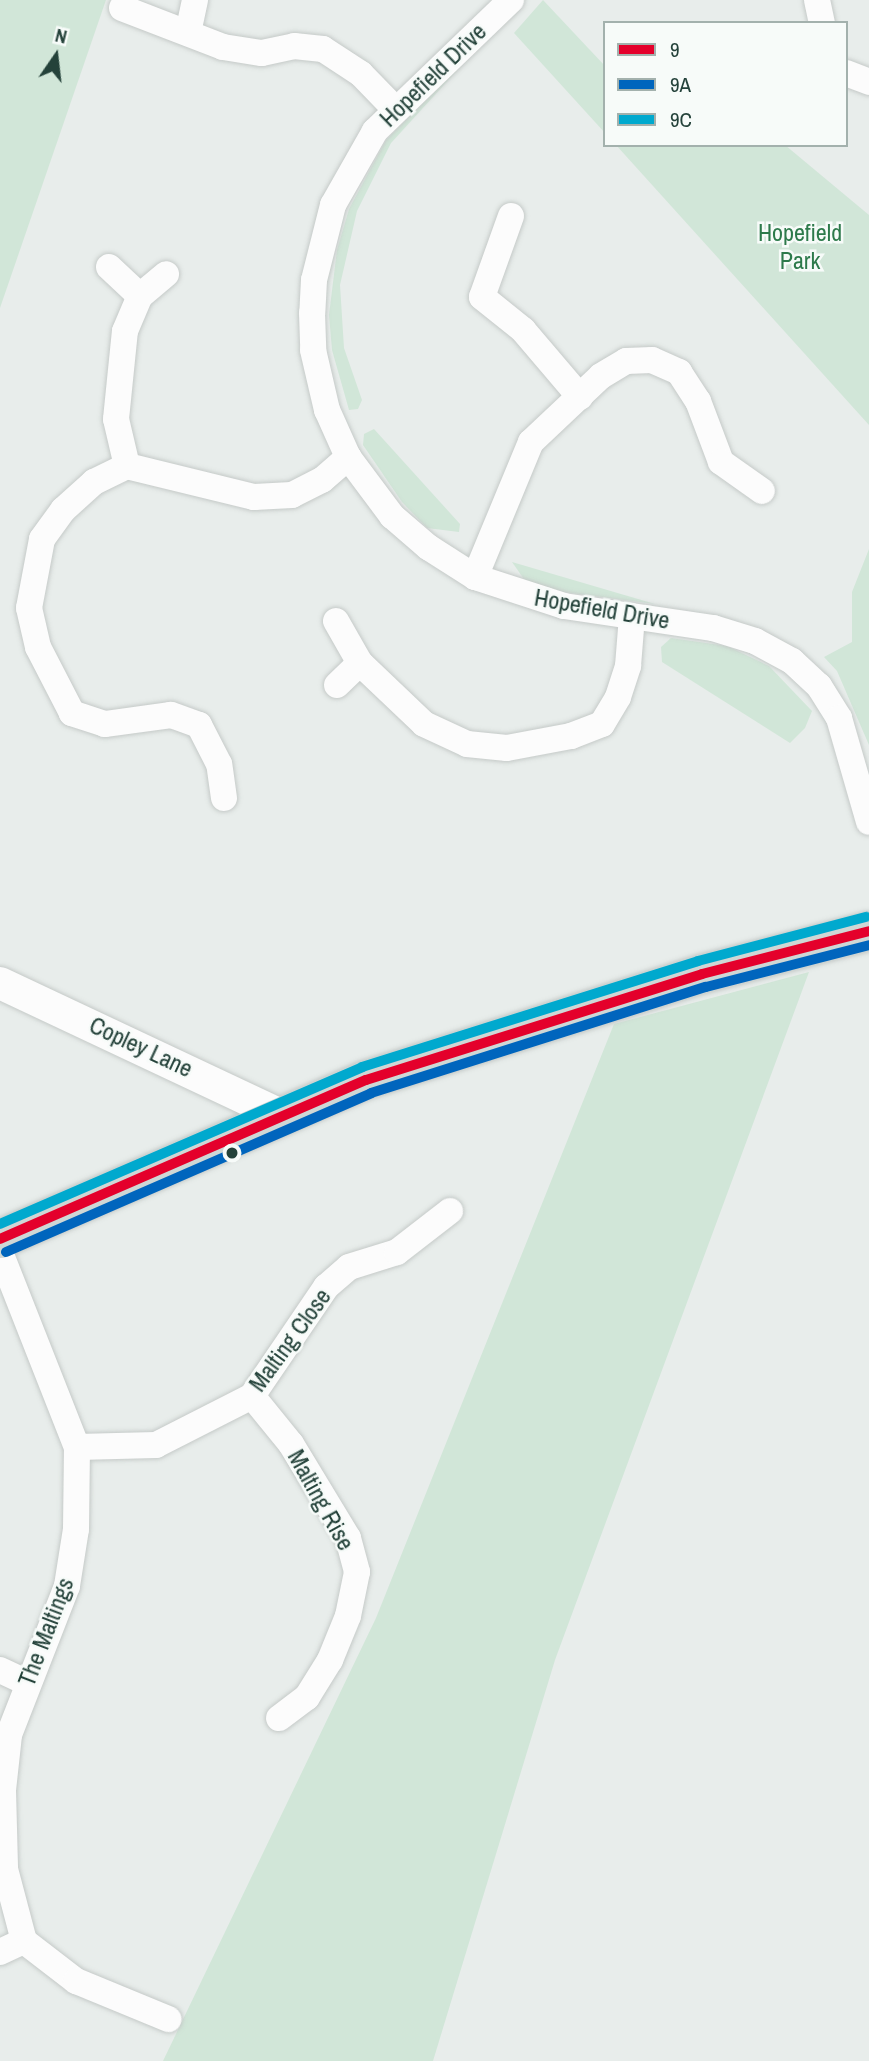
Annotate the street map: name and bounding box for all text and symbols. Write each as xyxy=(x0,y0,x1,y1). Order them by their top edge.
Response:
street label: Hopefield Drive xyxy=(374,17,492,133)
north arrow xyxy=(21,21,91,91)
legend xyxy=(603,21,848,147)
text: N xyxy=(52,22,70,50)
text: 9 xyxy=(670,35,680,64)
text: 9A xyxy=(670,70,691,99)
text: 9C xyxy=(670,105,692,134)
park label: Hopefield Park xyxy=(758,219,842,275)
street label: Hopefield Drive xyxy=(532,583,672,635)
street label: Copley Lane xyxy=(85,1011,197,1083)
unlabelled marker xyxy=(225,1146,239,1160)
street label: Malting Close xyxy=(243,1283,337,1397)
street label: Malting Rise xyxy=(282,1445,360,1555)
street label: The Maltings xyxy=(12,1574,80,1690)

